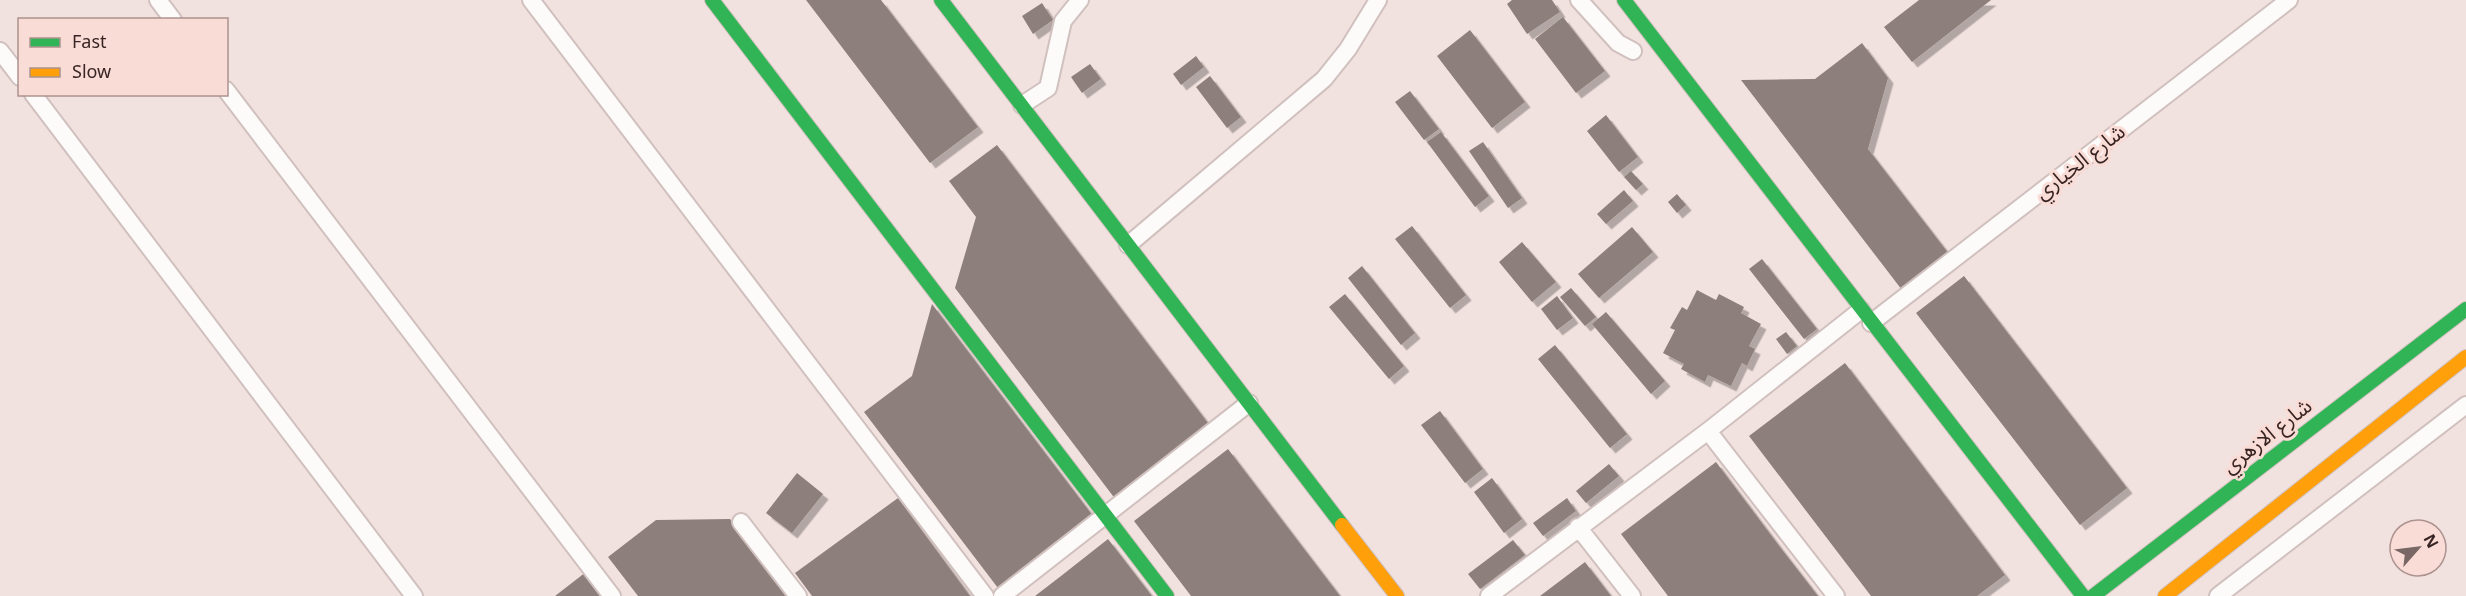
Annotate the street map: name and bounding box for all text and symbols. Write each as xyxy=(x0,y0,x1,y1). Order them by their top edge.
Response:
legend xyxy=(18,18,228,96)
text: Fast xyxy=(72,23,107,61)
text: Slow xyxy=(72,53,111,91)
street label: شارع الخياري xyxy=(2024,111,2136,213)
street label: شارع الازهري xyxy=(2211,386,2323,486)
north arrow xyxy=(2388,518,2448,578)
text: N xyxy=(2412,528,2448,555)

